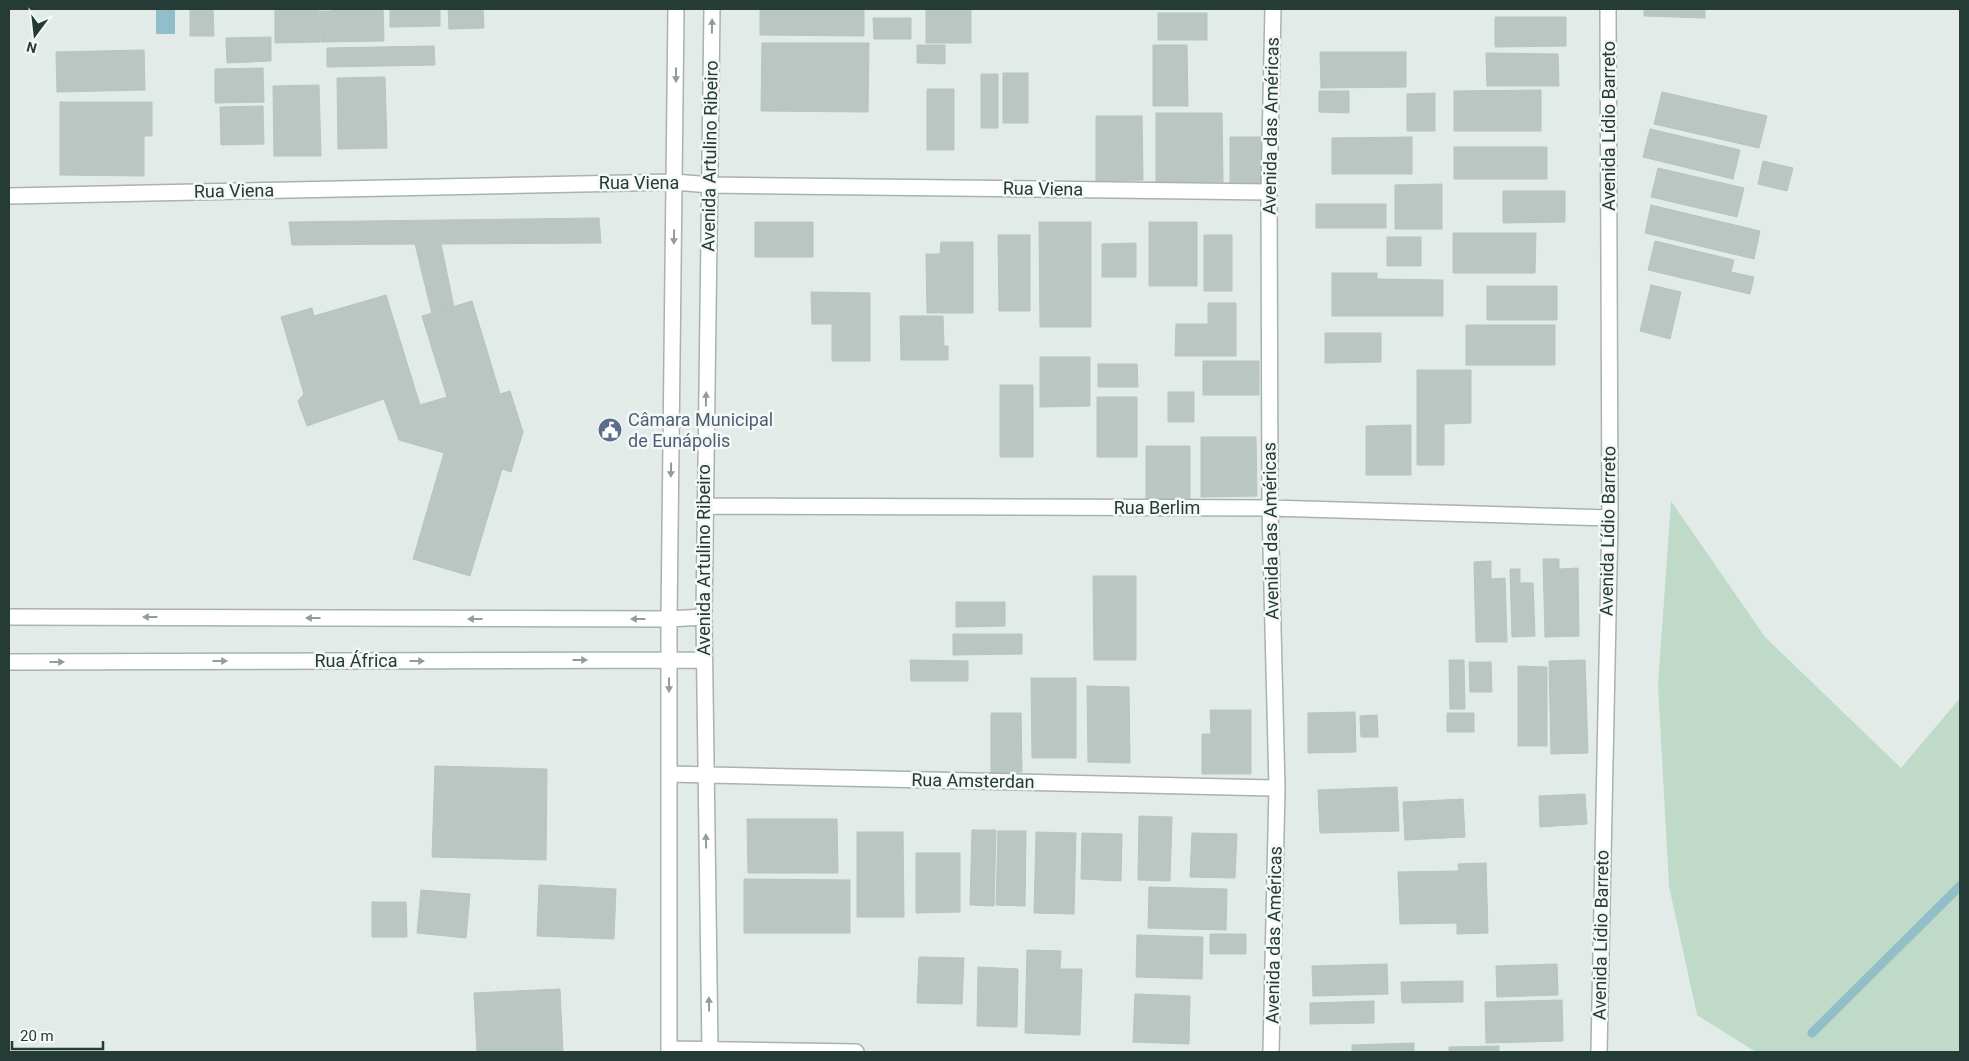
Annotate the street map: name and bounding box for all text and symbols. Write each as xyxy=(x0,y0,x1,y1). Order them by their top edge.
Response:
north arrow xyxy=(10,10,60,60)
one-way arrow xyxy=(708,18,716,34)
street label: Avenida das Américas xyxy=(1258,37,1283,215)
text: N xyxy=(25,39,38,57)
street label: Avenida Lídio Barreto xyxy=(1598,41,1619,211)
street label: Avenida Artulino Ribeiro xyxy=(697,60,722,252)
one-way arrow xyxy=(672,67,680,83)
street label: Rua Viena xyxy=(599,172,679,193)
street label: Rua Viena xyxy=(1003,177,1083,200)
street label: Rua Viena xyxy=(194,179,274,202)
one-way arrow xyxy=(670,230,678,246)
one-way arrow xyxy=(702,390,710,406)
place label: Câmara Municipal de Eunápolis xyxy=(628,409,773,451)
public building icon: Câmara Municipal de Eunápolis xyxy=(597,417,623,443)
street label: Avenida das Américas xyxy=(1258,442,1283,620)
street label: Avenida Lídio Barreto xyxy=(1596,446,1619,616)
one-way arrow xyxy=(667,462,675,478)
street label: Avenida Artulino Ribeiro xyxy=(693,464,714,656)
street label: Rua Berlim xyxy=(1114,497,1200,518)
one-way arrow xyxy=(142,613,158,621)
one-way arrow xyxy=(304,614,320,622)
one-way arrow xyxy=(467,615,483,623)
one-way arrow xyxy=(629,615,645,623)
street label: Rua África xyxy=(315,650,397,671)
one-way arrow xyxy=(572,656,588,664)
one-way arrow xyxy=(212,657,228,665)
one-way arrow xyxy=(410,657,426,665)
one-way arrow xyxy=(50,658,66,666)
one-way arrow xyxy=(665,677,673,693)
street label: Rua Amsterdan xyxy=(911,769,1035,792)
one-way arrow xyxy=(702,833,710,849)
street label: Avenida das Américas xyxy=(1261,846,1286,1024)
street label: Avenida Lídio Barreto xyxy=(1589,850,1612,1020)
one-way arrow xyxy=(705,995,713,1011)
scale bar xyxy=(12,1018,104,1050)
text: 20 m xyxy=(20,1027,54,1045)

